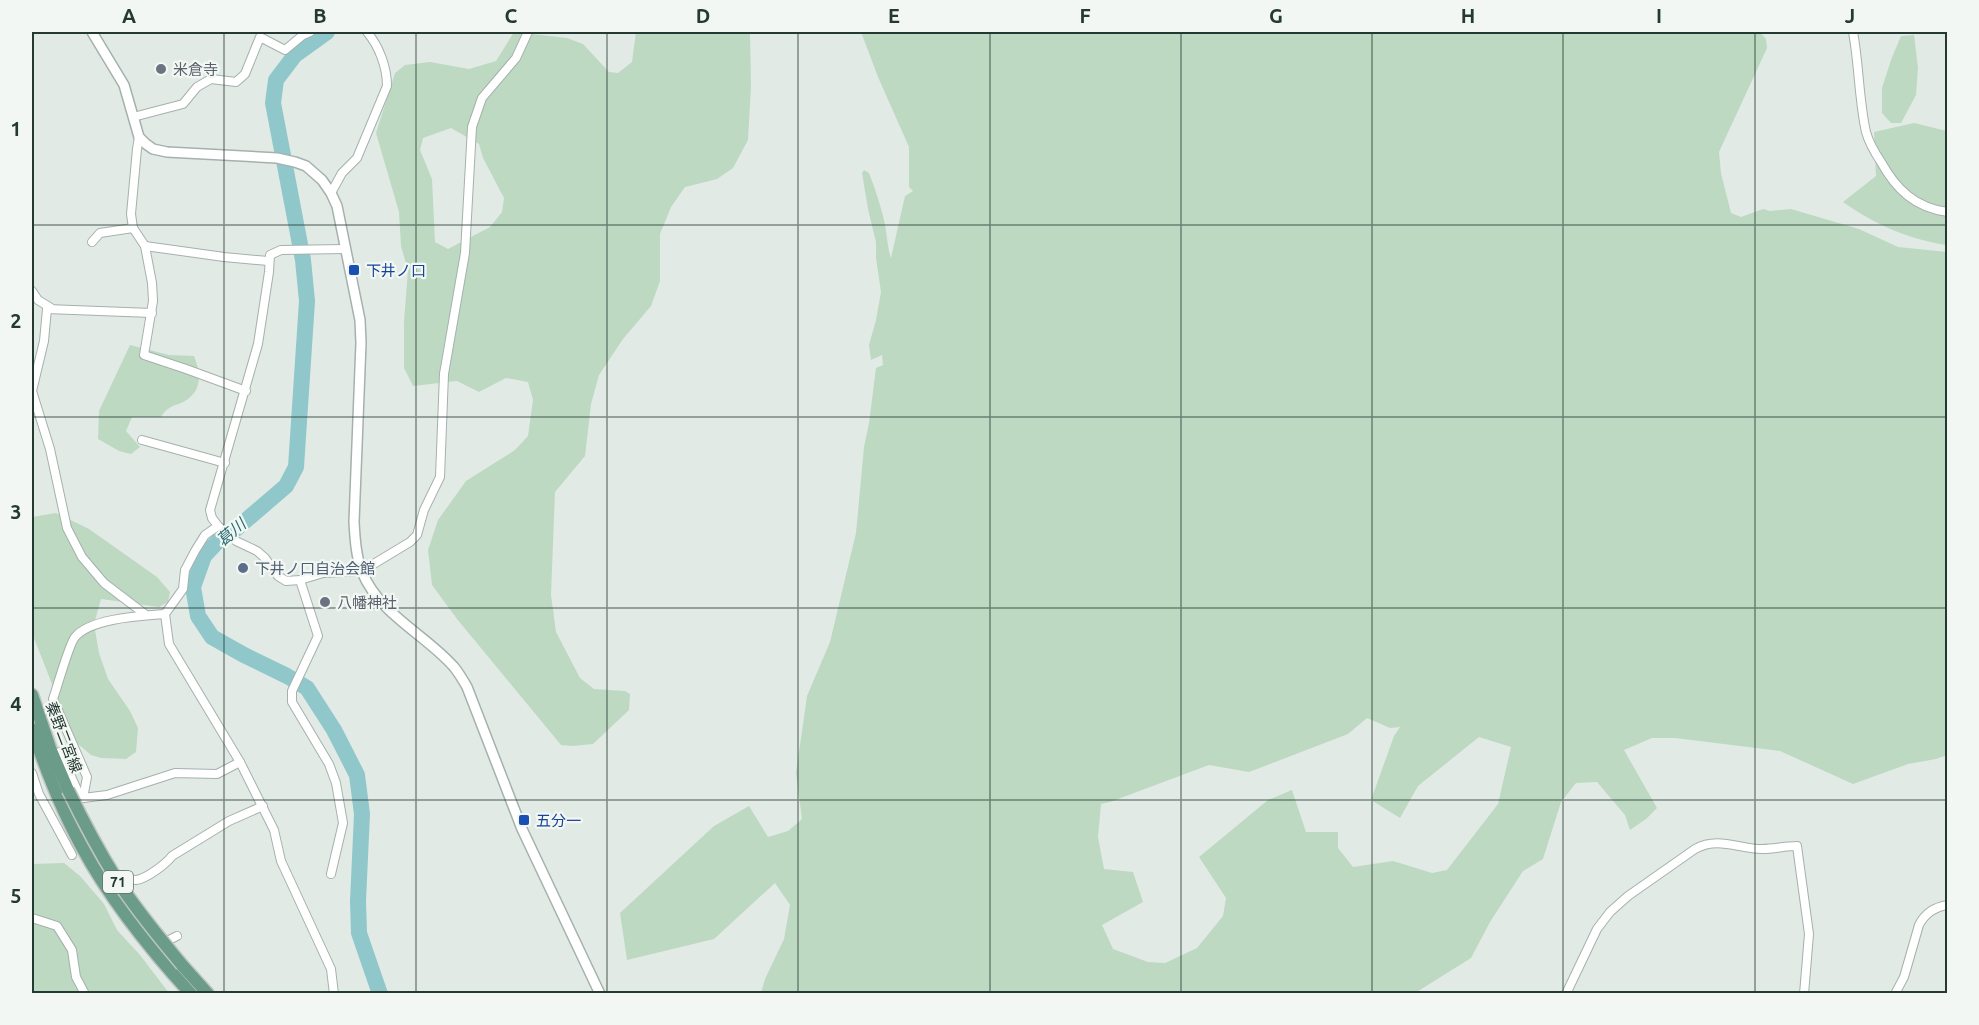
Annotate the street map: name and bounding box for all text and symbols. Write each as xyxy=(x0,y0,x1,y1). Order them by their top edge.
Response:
text: A xyxy=(122,4,136,27)
text: B xyxy=(313,4,327,27)
text: C xyxy=(505,4,518,27)
text: D xyxy=(696,4,710,27)
text: E xyxy=(888,4,900,27)
text: F xyxy=(1079,4,1091,27)
text: G xyxy=(1269,4,1283,27)
text: H xyxy=(1461,4,1475,27)
text: I xyxy=(1656,4,1662,27)
text: J xyxy=(1845,4,1855,27)
place label: 米倉寺 xyxy=(173,61,218,78)
marker: 米倉寺 xyxy=(154,62,168,76)
text: 1 xyxy=(10,117,22,140)
place label: 下井ノ口 xyxy=(366,262,426,279)
marker: 下井ノ口 xyxy=(347,263,361,277)
text: 2 xyxy=(10,309,22,332)
text: 3 xyxy=(10,500,22,523)
water label: 葛川 xyxy=(213,514,251,549)
place label: 下井ノ口自治会館 xyxy=(255,560,375,577)
marker: 下井ノ口自治会館 xyxy=(236,561,250,575)
place label: 八幡神社 xyxy=(337,594,397,611)
marker: 八幡神社 xyxy=(318,595,332,609)
text: 4 xyxy=(10,692,22,715)
street label: 秦野二宮線 xyxy=(43,699,85,775)
place label: 五分一 xyxy=(536,812,581,829)
marker: 五分一 xyxy=(517,813,531,827)
road number: 71 xyxy=(103,871,133,893)
text: 5 xyxy=(10,884,22,907)

